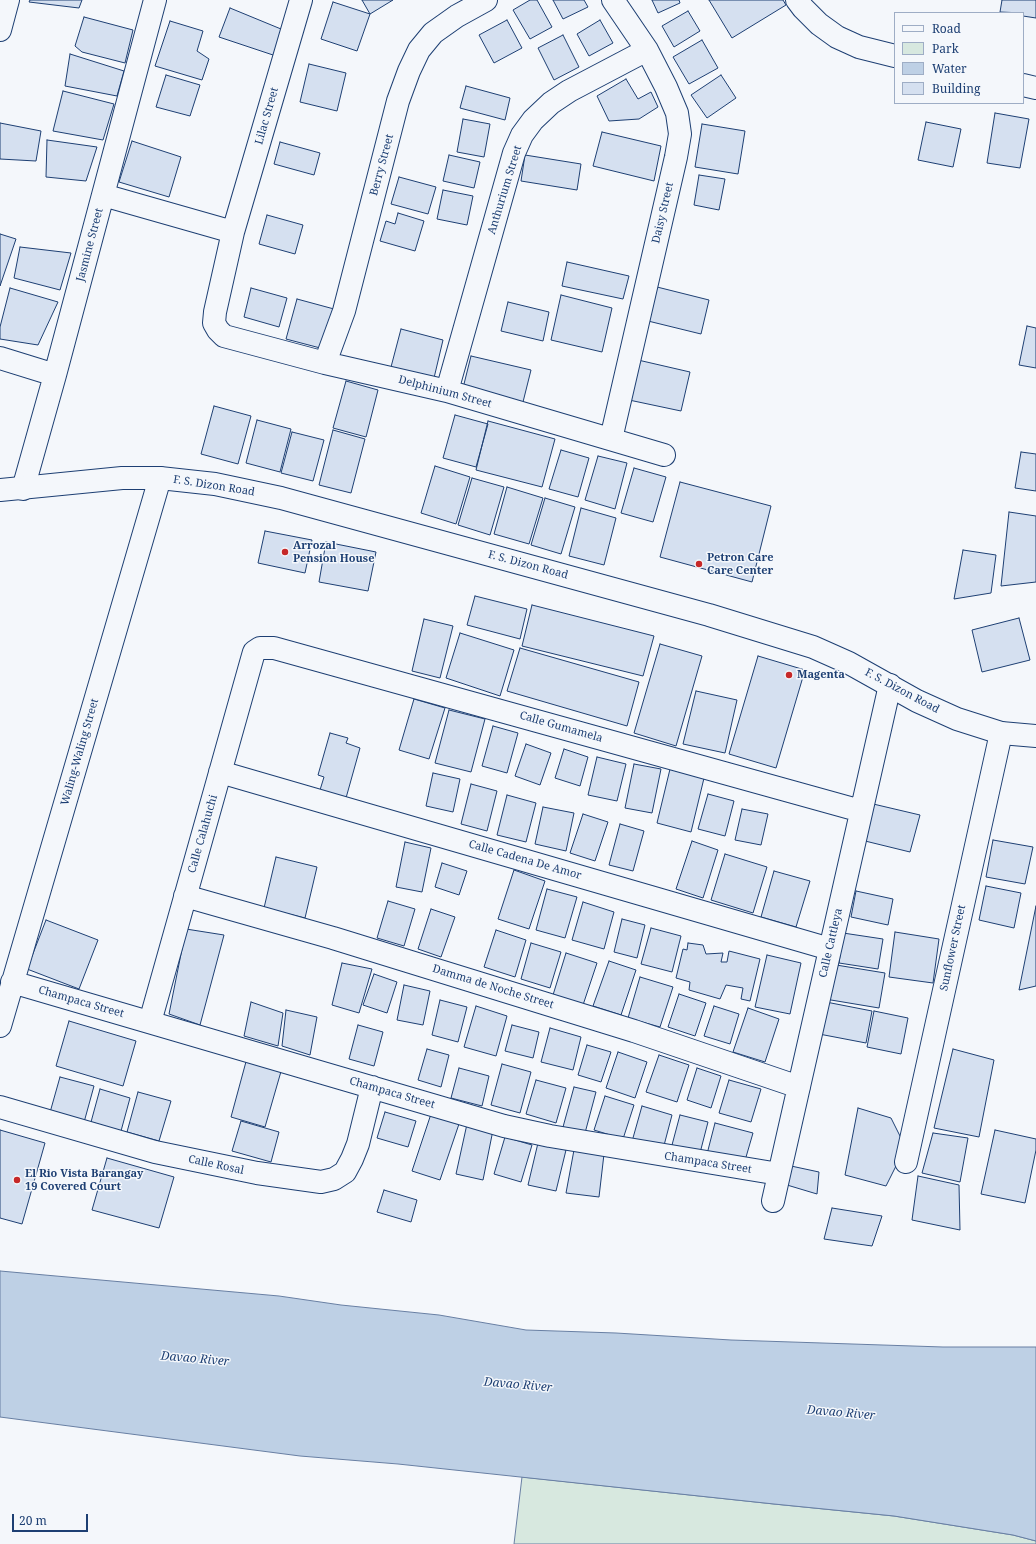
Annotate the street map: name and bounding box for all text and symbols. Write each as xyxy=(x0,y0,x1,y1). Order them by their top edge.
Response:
legend xyxy=(894,12,1024,104)
text: Road xyxy=(932,20,961,37)
text: Park xyxy=(932,40,959,57)
text: Water xyxy=(932,60,967,77)
text: Building xyxy=(932,80,980,97)
street label: Lilac Street xyxy=(253,86,281,146)
street label: Berry Street xyxy=(367,133,397,197)
street label: Anthurium Street xyxy=(485,144,525,236)
street label: Daisy Street xyxy=(650,181,676,245)
street label: Jasmine Street xyxy=(74,207,106,283)
street label: Delphinium Street xyxy=(397,373,493,411)
street label: F. S. Dizon Road xyxy=(172,473,256,499)
place label: Arrozal Pension House xyxy=(293,539,374,565)
marker: Arrozal Pension House xyxy=(280,547,290,557)
street label: F. S. Dizon Road xyxy=(487,548,569,582)
place label: Petron Care Care Center xyxy=(707,551,773,577)
marker: Petron Care Care Center xyxy=(694,559,704,569)
street label: F. S. Dizon Road xyxy=(863,666,941,716)
place label: Magenta xyxy=(797,668,845,682)
marker: Magenta xyxy=(784,670,794,680)
street label: Waling-Waling Street xyxy=(58,697,102,807)
street label: Calle Gumamela xyxy=(518,709,604,745)
street label: Calle Calahuchi xyxy=(185,793,221,875)
street label: Calle Cadena De Amor xyxy=(467,838,583,882)
street label: Sunflower Street xyxy=(937,904,969,992)
street label: Calle Cattleya xyxy=(817,907,845,979)
street label: Damma de Noche Street xyxy=(431,962,555,1012)
street label: Champaca Street xyxy=(37,983,125,1021)
street label: Champaca Street xyxy=(348,1074,436,1112)
street label: Champaca Street xyxy=(663,1150,753,1176)
street label: Calle Rosal xyxy=(187,1153,245,1177)
place label: El Rio Vista Barangay 19 Covered Court xyxy=(25,1167,143,1193)
marker: El Rio Vista Barangay 19 Covered Court xyxy=(12,1175,22,1185)
water label: Davao River xyxy=(160,1349,230,1369)
water label: Davao River xyxy=(483,1375,553,1395)
water label: Davao River xyxy=(806,1403,876,1423)
scale bar xyxy=(14,1506,90,1532)
text: 20 m xyxy=(19,1512,47,1529)

